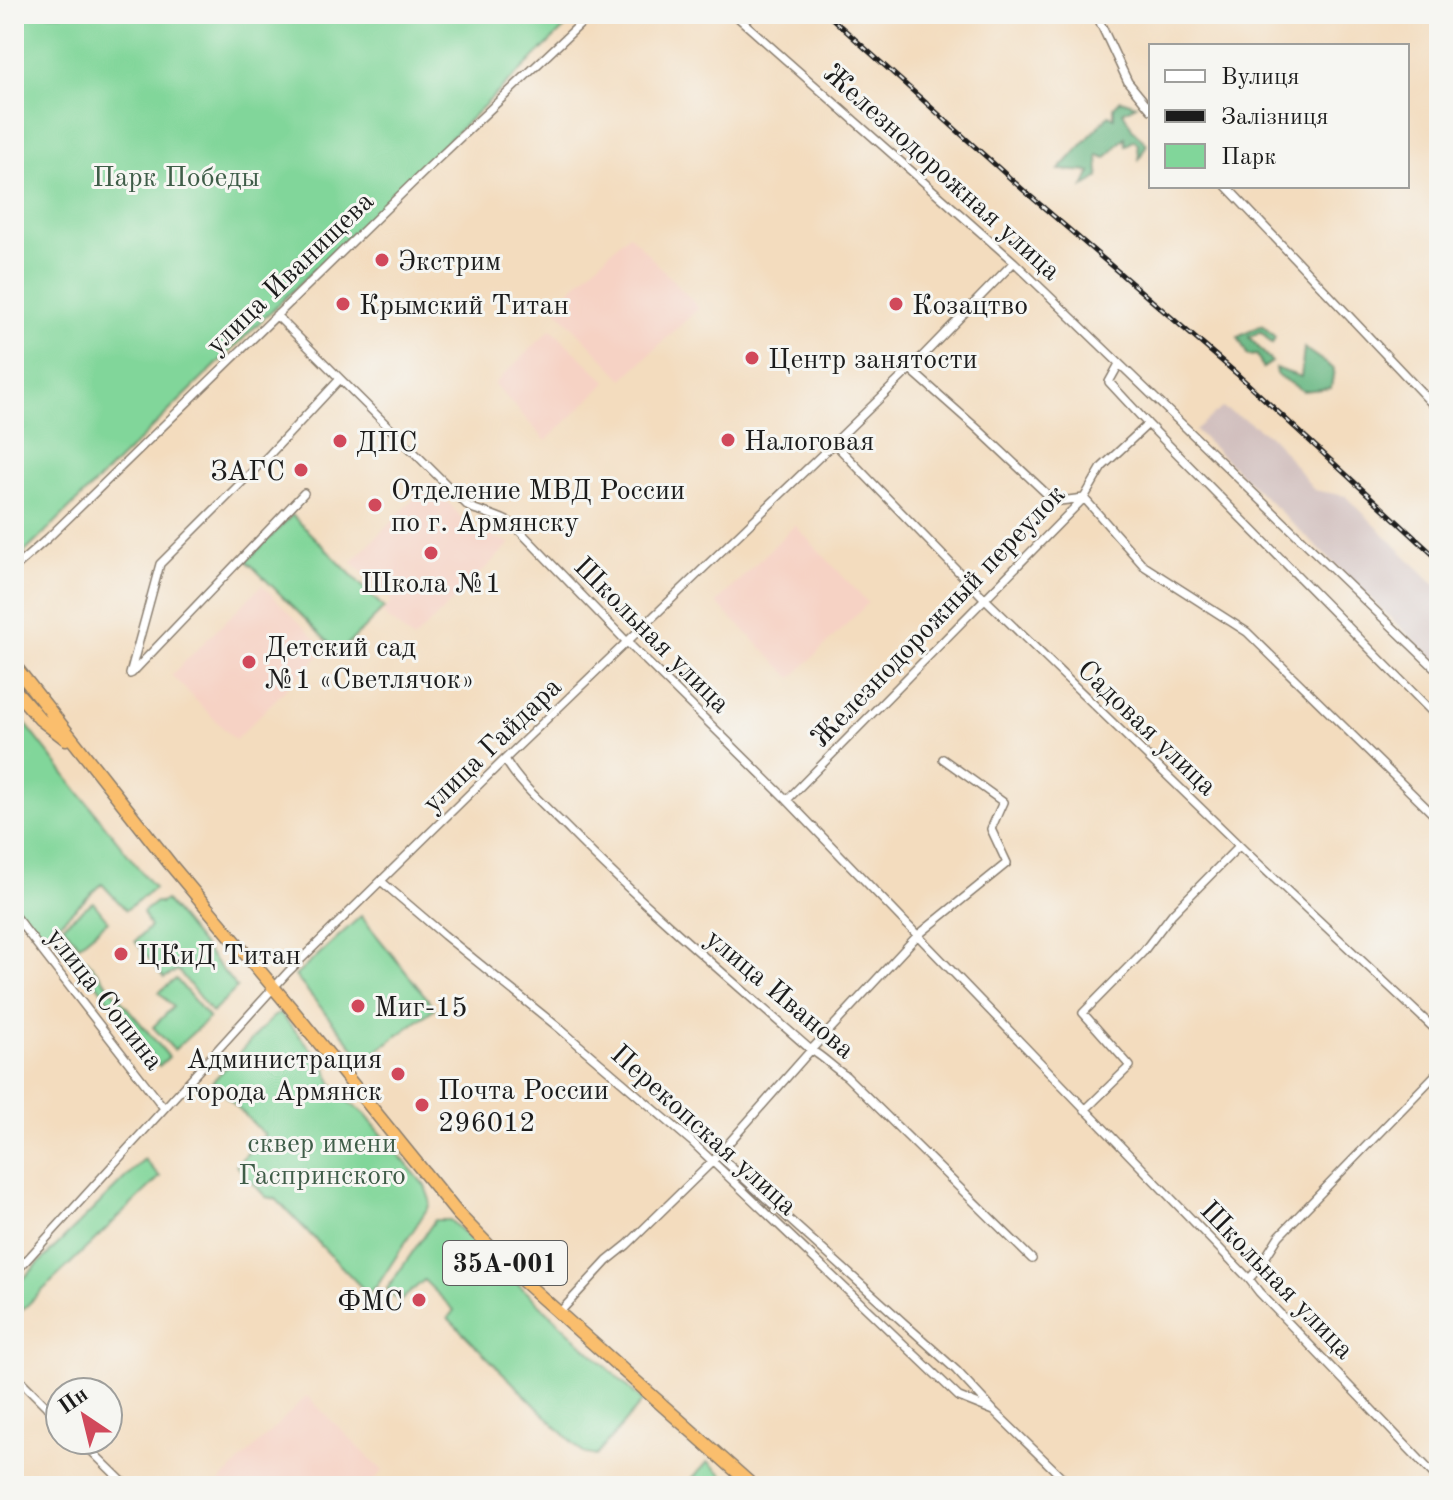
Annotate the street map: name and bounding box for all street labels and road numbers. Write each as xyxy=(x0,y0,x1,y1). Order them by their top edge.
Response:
street label: Железнодорожная улица xyxy=(817,60,1065,287)
street label: улица Иванищева xyxy=(202,188,380,361)
street label: Железнодорожный переулок xyxy=(807,481,1072,754)
street label: Школьная улица xyxy=(568,553,734,720)
street label: Садовая улица xyxy=(1071,656,1221,802)
street label: улица Гайдара xyxy=(418,673,568,819)
street label: улица Сопина xyxy=(40,924,168,1076)
street label: улица Иванова xyxy=(699,925,859,1066)
street label: Перекопская улица xyxy=(605,1041,802,1222)
street label: Школьная улица xyxy=(1194,1197,1358,1366)
road number: 35А-001 xyxy=(443,1241,567,1285)

